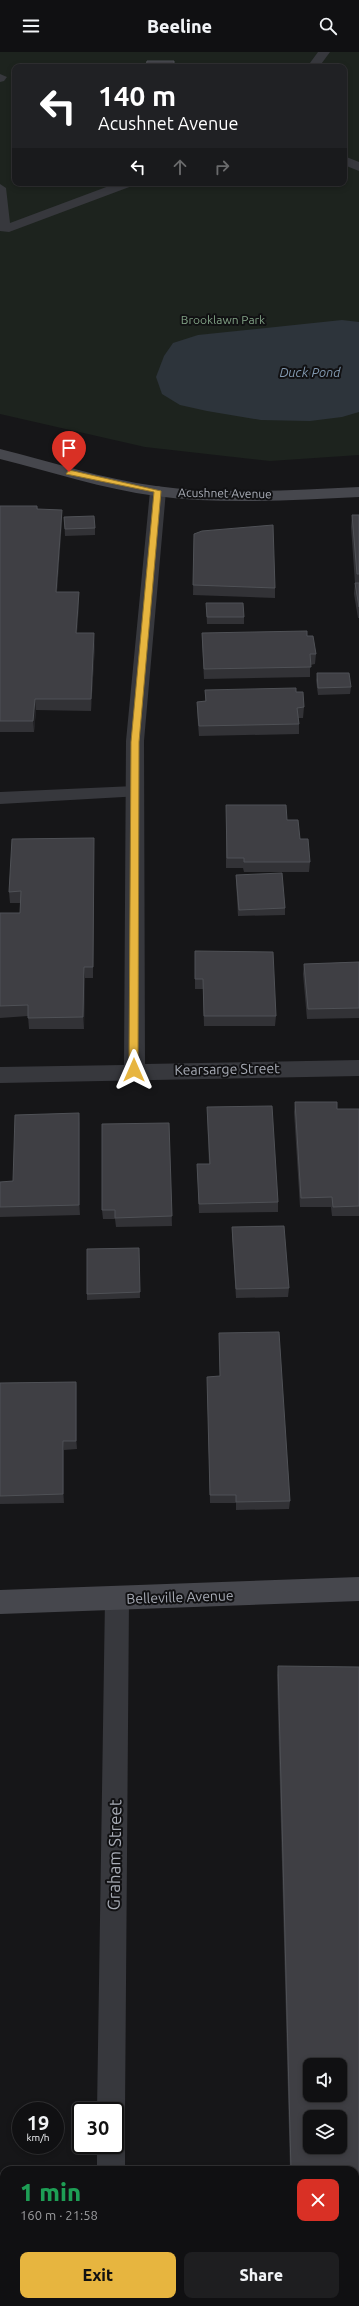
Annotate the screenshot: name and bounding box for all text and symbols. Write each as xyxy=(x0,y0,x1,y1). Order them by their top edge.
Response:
icon: menu xyxy=(20,15,42,37)
icon: search xyxy=(317,15,339,37)
text: Beeline xyxy=(147,16,212,36)
icon: left xyxy=(32,80,84,132)
text: 140 m xyxy=(98,80,176,111)
text: Acushnet Avenue xyxy=(98,113,238,133)
icon: left xyxy=(127,156,149,178)
icon: ahead xyxy=(169,156,191,178)
icon: right xyxy=(211,156,233,178)
park label: Brooklawn Park xyxy=(181,313,265,326)
water label: Duck Pond xyxy=(279,365,341,379)
pin xyxy=(52,431,86,472)
icon: arrive xyxy=(58,437,80,459)
street label: Acushnet Avenue xyxy=(178,486,272,500)
position arrow xyxy=(113,1049,155,1091)
street label: Kearsarge Street xyxy=(174,1060,280,1078)
street label: Belleville Avenue xyxy=(126,1587,234,1607)
street label: Graham Street xyxy=(104,1799,124,1911)
map controls xyxy=(303,2058,347,2154)
button: sound xyxy=(303,2058,347,2102)
speed limit sign: 30 xyxy=(72,2102,124,2154)
button: layers xyxy=(303,2110,347,2154)
text: 19 xyxy=(27,2111,49,2134)
text: km/h xyxy=(26,2132,50,2143)
text: 1 min xyxy=(20,2179,81,2206)
button: close xyxy=(297,2179,339,2221)
text: 160 m · 21:58 xyxy=(20,2208,98,2222)
button: Exit xyxy=(20,2252,176,2298)
button: Share xyxy=(184,2252,339,2298)

